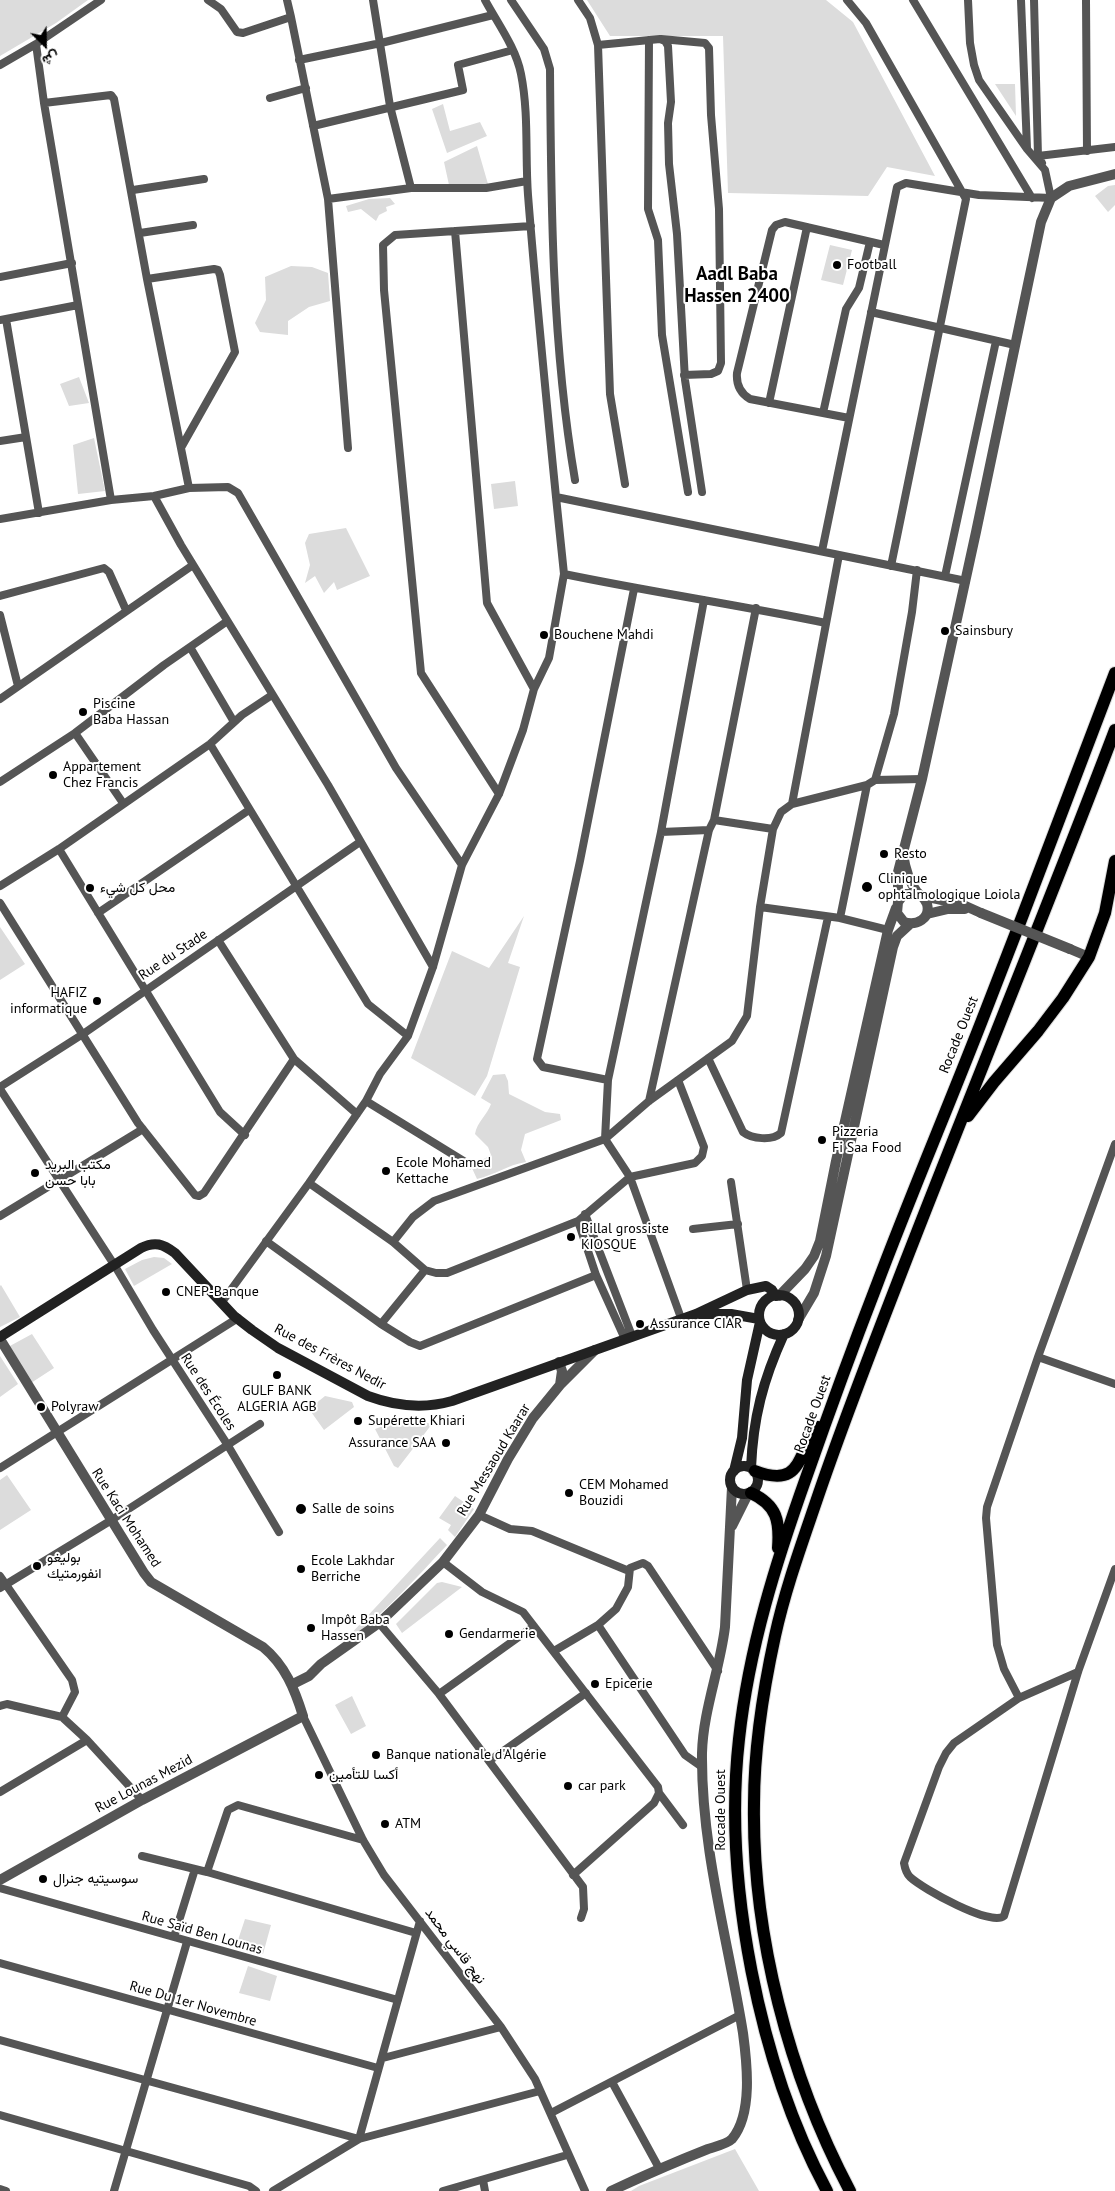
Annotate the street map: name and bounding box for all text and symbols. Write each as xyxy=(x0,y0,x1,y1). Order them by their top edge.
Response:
north arrow xyxy=(20,20,70,70)
text: ش xyxy=(40,47,62,70)
place label: Football xyxy=(847,257,897,273)
marker: Football xyxy=(831,259,843,271)
district label: Aadl Baba Hassen 2400 xyxy=(684,264,790,308)
place label: Sainsbury xyxy=(955,623,1013,639)
marker: Sainsbury xyxy=(939,625,951,637)
place label: Bouchene Mahdi xyxy=(554,627,654,643)
marker: Bouchene Mahdi xyxy=(538,629,550,641)
place label: Piscine Baba Hassan xyxy=(93,696,169,729)
marker: Piscine Baba Hassan xyxy=(77,706,89,718)
place label: Appartement Chez Francis xyxy=(63,759,141,792)
marker: Appartement Chez Francis xyxy=(47,769,59,781)
place label: Resto xyxy=(894,846,927,862)
marker: Resto xyxy=(878,848,890,860)
place label: Clinique ophtalmologique Loiola xyxy=(878,871,1020,904)
place label: محل كل شيء xyxy=(100,880,175,896)
marker: Clinique ophtalmologique Loiola xyxy=(860,880,874,894)
marker: محل كل شيء xyxy=(84,882,96,894)
street label: Rue du Stade xyxy=(135,926,211,984)
place label: HAFIZ informatique xyxy=(10,985,87,1018)
street label: Rocade Ouest xyxy=(936,994,982,1076)
marker: HAFIZ informatique xyxy=(91,995,103,1007)
place label: Pizzeria Fi Saa Food xyxy=(832,1124,902,1156)
marker: Pizzeria Fi Saa Food xyxy=(816,1134,828,1146)
place label: Ecole Mohamed Kettache xyxy=(396,1155,491,1188)
place label: مكتب البريد بابا حسن xyxy=(45,1157,111,1190)
marker: Ecole Mohamed Kettache xyxy=(380,1165,392,1177)
marker: مكتب البريد بابا حسن xyxy=(29,1167,41,1179)
place label: Billal grossiste KIOSQUE xyxy=(581,1221,669,1254)
marker: Billal grossiste KIOSQUE xyxy=(565,1231,577,1243)
place label: CNEP-Banque xyxy=(176,1284,259,1300)
marker: CNEP-Banque xyxy=(160,1286,172,1298)
place label: Assurance CIAR xyxy=(650,1316,742,1332)
marker: Assurance CIAR xyxy=(634,1318,646,1330)
street label: Rue des Frères Nedir xyxy=(271,1320,389,1394)
street label: Rue des Écoles xyxy=(177,1350,239,1434)
marker: GULF BANK ALGERIA AGB xyxy=(271,1369,283,1381)
street label: Rocade Ouest xyxy=(791,1373,835,1455)
place label: GULF BANK ALGERIA AGB xyxy=(237,1383,317,1415)
place label: Polyraw xyxy=(51,1399,98,1415)
marker: Polyraw xyxy=(35,1401,47,1413)
street label: Rue Messaoud Kaarar xyxy=(454,1401,534,1519)
place label: Supérette Khiari xyxy=(368,1413,465,1429)
marker: Supérette Khiari xyxy=(352,1415,364,1427)
place label: Assurance SAA xyxy=(348,1435,436,1451)
marker: Assurance SAA xyxy=(440,1437,452,1449)
street label: Rue Kaci Mohamed xyxy=(88,1465,164,1571)
place label: CEM Mohamed Bouzidi xyxy=(579,1477,669,1510)
marker: CEM Mohamed Bouzidi xyxy=(563,1487,575,1499)
place label: Salle de soins xyxy=(312,1501,394,1517)
marker: Salle de soins xyxy=(294,1502,308,1516)
place label: بوليغو انفورمتيك xyxy=(47,1550,101,1582)
place label: Ecole Lakhdar Berriche xyxy=(311,1553,394,1585)
marker: بوليغو انفورمتيك xyxy=(31,1560,43,1572)
marker: Ecole Lakhdar Berriche xyxy=(295,1563,307,1575)
place label: Impôt Baba Hassen xyxy=(321,1612,390,1644)
marker: Impôt Baba Hassen xyxy=(305,1622,317,1634)
place label: Gendarmerie xyxy=(459,1626,536,1642)
marker: Gendarmerie xyxy=(443,1628,455,1640)
place label: Epicerie xyxy=(605,1676,653,1692)
marker: Epicerie xyxy=(589,1678,601,1690)
place label: Banque nationale d'Algérie xyxy=(386,1747,546,1763)
marker: Banque nationale d'Algérie xyxy=(370,1749,382,1761)
street label: Rue Lounas Mezid xyxy=(92,1751,196,1817)
place label: أكسا للتأمين xyxy=(329,1767,398,1783)
marker: أكسا للتأمين xyxy=(313,1769,325,1781)
street label: Rocade Ouest xyxy=(713,1769,729,1851)
place label: car park xyxy=(578,1778,626,1794)
marker: car park xyxy=(562,1780,574,1792)
place label: ATM xyxy=(395,1816,421,1832)
marker: ATM xyxy=(379,1818,391,1830)
place label: سوسيتيه جنرال xyxy=(53,1871,138,1887)
marker: سوسيتيه جنرال xyxy=(37,1873,49,1885)
street label: نهج قاسي محمد xyxy=(421,1905,489,1987)
street label: Rue Saïd Ben Lounas xyxy=(140,1908,264,1958)
street label: Rue Du 1er Novembre xyxy=(127,1978,259,2030)

